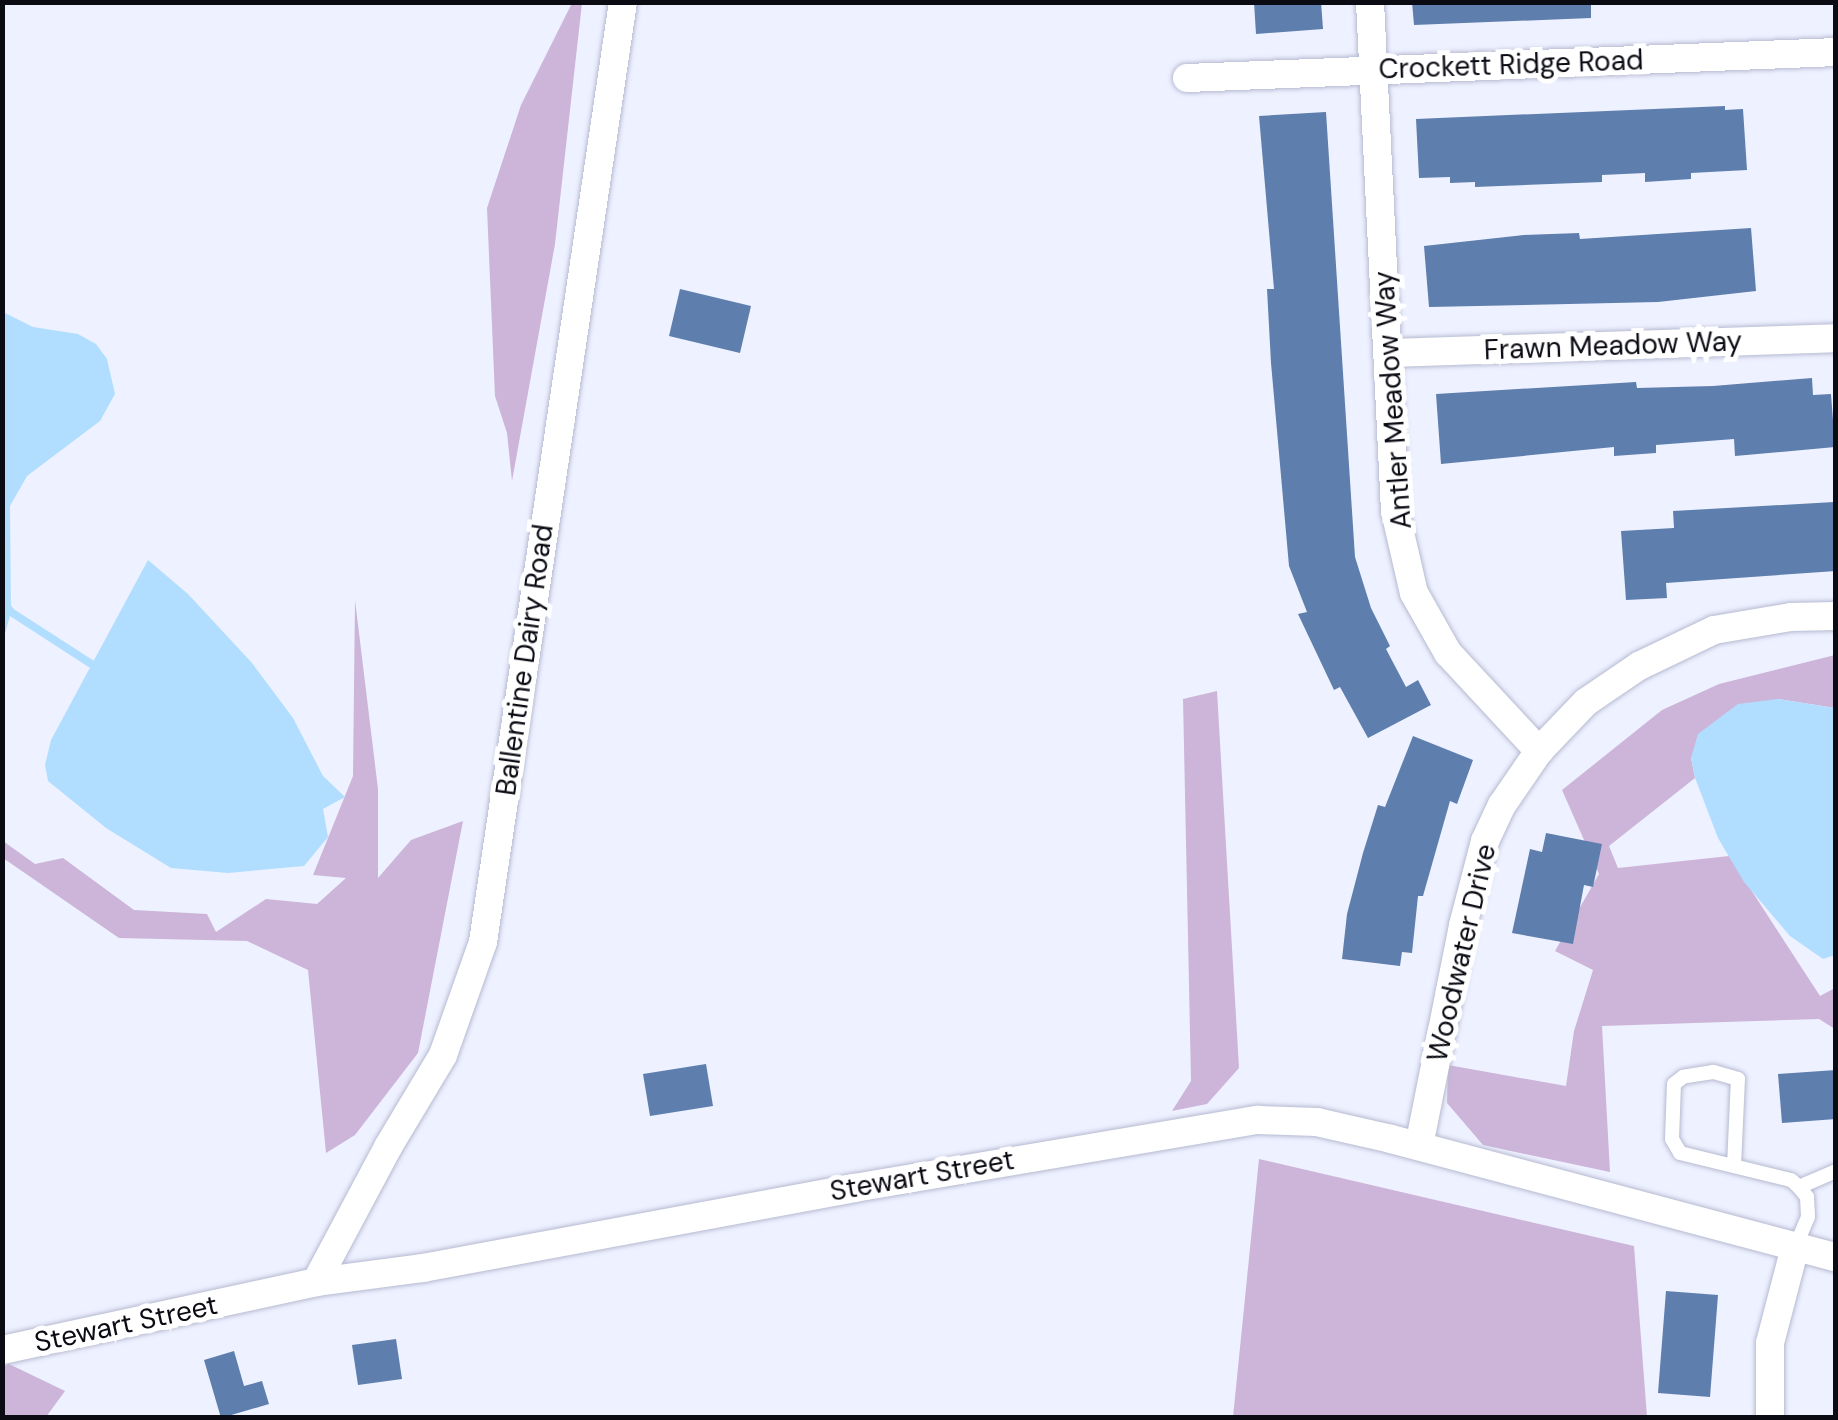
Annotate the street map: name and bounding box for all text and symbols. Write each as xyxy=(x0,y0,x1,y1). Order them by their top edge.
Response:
street label: Crockett Ridge Road xyxy=(1378,44,1644,86)
street label: Antler Meadow Way xyxy=(1367,270,1419,530)
street label: Frawn Meadow Way xyxy=(1483,325,1743,367)
street label: Ballentine Dairy Road xyxy=(489,522,561,798)
street label: Woodwater Drive xyxy=(1421,841,1503,1065)
street label: Stewart Street xyxy=(827,1143,1017,1209)
street label: Stewart Street xyxy=(31,1288,221,1360)

